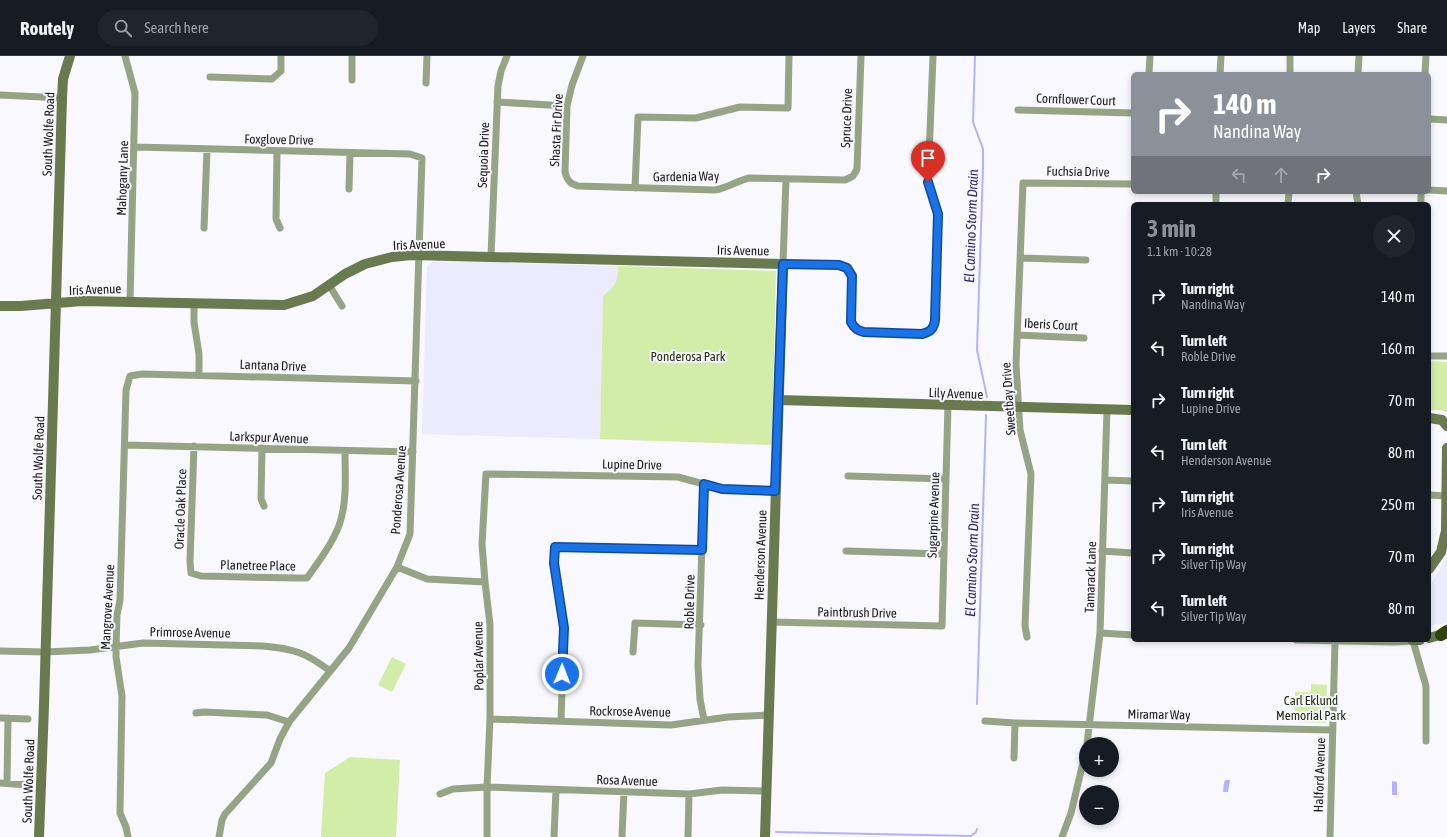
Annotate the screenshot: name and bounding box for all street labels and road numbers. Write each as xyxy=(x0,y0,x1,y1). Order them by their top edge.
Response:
street label: Spruce Drive xyxy=(838,88,855,148)
street label: Cornflower Court xyxy=(1036,91,1116,108)
street label: South Wolfe Road xyxy=(40,92,57,176)
street label: Shasta Fir Drive xyxy=(547,93,566,167)
street label: Sequoia Drive xyxy=(475,122,492,188)
street label: Foxglove Drive xyxy=(244,131,314,148)
street label: Mahogany Lane xyxy=(114,140,131,216)
street label: Fuchsia Drive xyxy=(1046,163,1110,180)
street label: Gardenia Way xyxy=(653,168,720,185)
street label: Iris Avenue xyxy=(393,236,446,253)
street label: Iris Avenue xyxy=(717,243,769,258)
street label: Iris Avenue xyxy=(69,281,122,298)
street label: Iberis Court xyxy=(1023,316,1079,333)
street label: Lantana Drive xyxy=(239,357,307,374)
street label: Sweetbay Drive xyxy=(998,362,1019,436)
street label: Lily Avenue xyxy=(929,385,984,402)
street label: South Wolfe Road xyxy=(30,416,47,500)
street label: Larkspur Avenue xyxy=(229,429,309,446)
street label: Ponderosa Avenue xyxy=(388,445,409,535)
street label: Lupine Drive xyxy=(602,456,662,473)
street label: Oracle Oak Place xyxy=(172,468,189,550)
street label: Sugarpine Avenue xyxy=(925,472,943,558)
street label: Henderson Avenue xyxy=(751,509,770,600)
street label: Tamarack Lane xyxy=(1082,541,1099,613)
street label: Planetree Place xyxy=(220,557,296,574)
street label: Mangrove Avenue xyxy=(98,564,117,650)
street label: Roble Drive xyxy=(682,574,697,630)
street label: Paintbrush Drive xyxy=(817,604,897,621)
street label: Poplar Avenue xyxy=(470,621,487,691)
street label: Primrose Avenue xyxy=(149,624,231,641)
street label: Rockrose Avenue xyxy=(589,703,671,720)
street label: Miramar Way xyxy=(1127,706,1191,723)
street label: Halford Avenue xyxy=(1311,737,1328,813)
street label: South Wolfe Road xyxy=(20,739,37,823)
street label: Rosa Avenue xyxy=(596,772,658,789)

